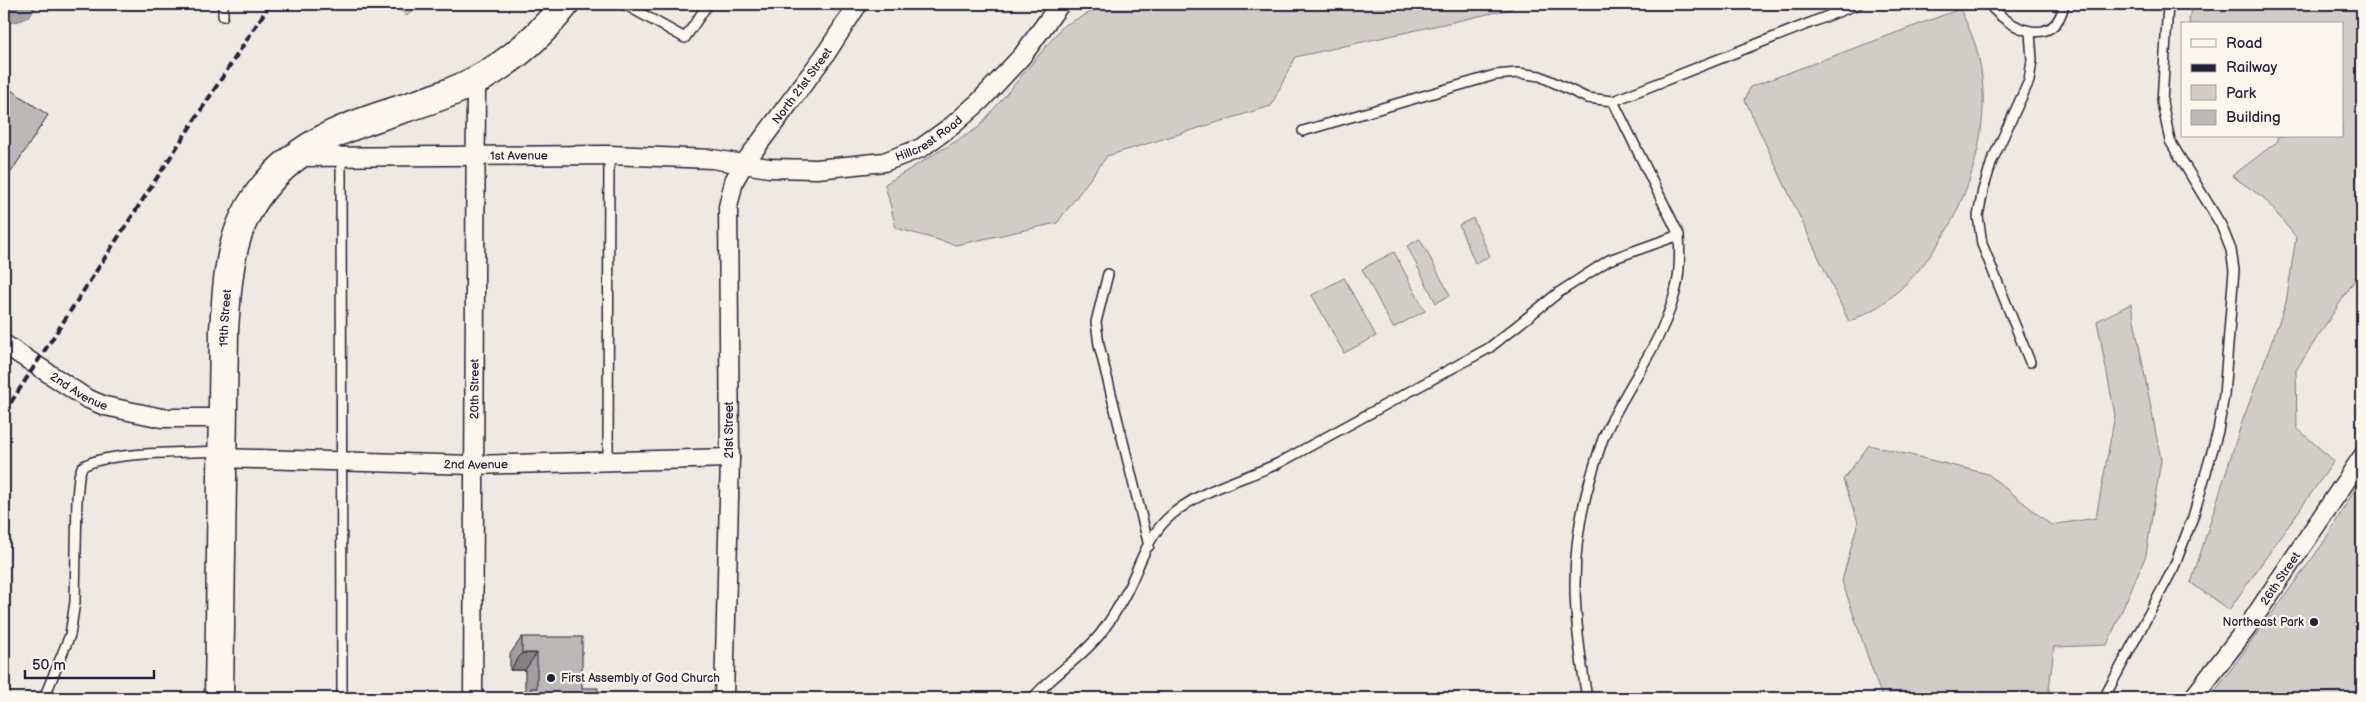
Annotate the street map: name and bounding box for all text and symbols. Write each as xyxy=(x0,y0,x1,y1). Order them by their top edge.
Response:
legend xyxy=(2181,22,2344,138)
text: Road xyxy=(2226,34,2262,53)
street label: North 21st Street xyxy=(769,45,836,127)
text: Railway xyxy=(2226,58,2277,77)
text: Park xyxy=(2226,84,2257,103)
text: Building xyxy=(2226,108,2281,127)
street label: Hillcrest Road xyxy=(893,113,966,165)
street label: 1st Avenue xyxy=(490,148,548,164)
street label: 19th Street xyxy=(217,288,235,347)
street label: 20th Street xyxy=(467,358,483,419)
street label: 2nd Avenue xyxy=(47,369,110,414)
street label: 21st Street xyxy=(722,401,737,459)
street label: 2nd Avenue xyxy=(444,457,508,473)
street label: 26th Street xyxy=(2257,549,2304,608)
place label: Northeast Park xyxy=(2223,615,2304,630)
marker: Northeast Park xyxy=(2308,616,2320,628)
scale bar xyxy=(25,647,154,679)
text: 50 m xyxy=(32,656,66,675)
place label: First Assembly of God Church xyxy=(561,671,720,686)
marker: First Assembly of God Church xyxy=(545,672,557,684)

